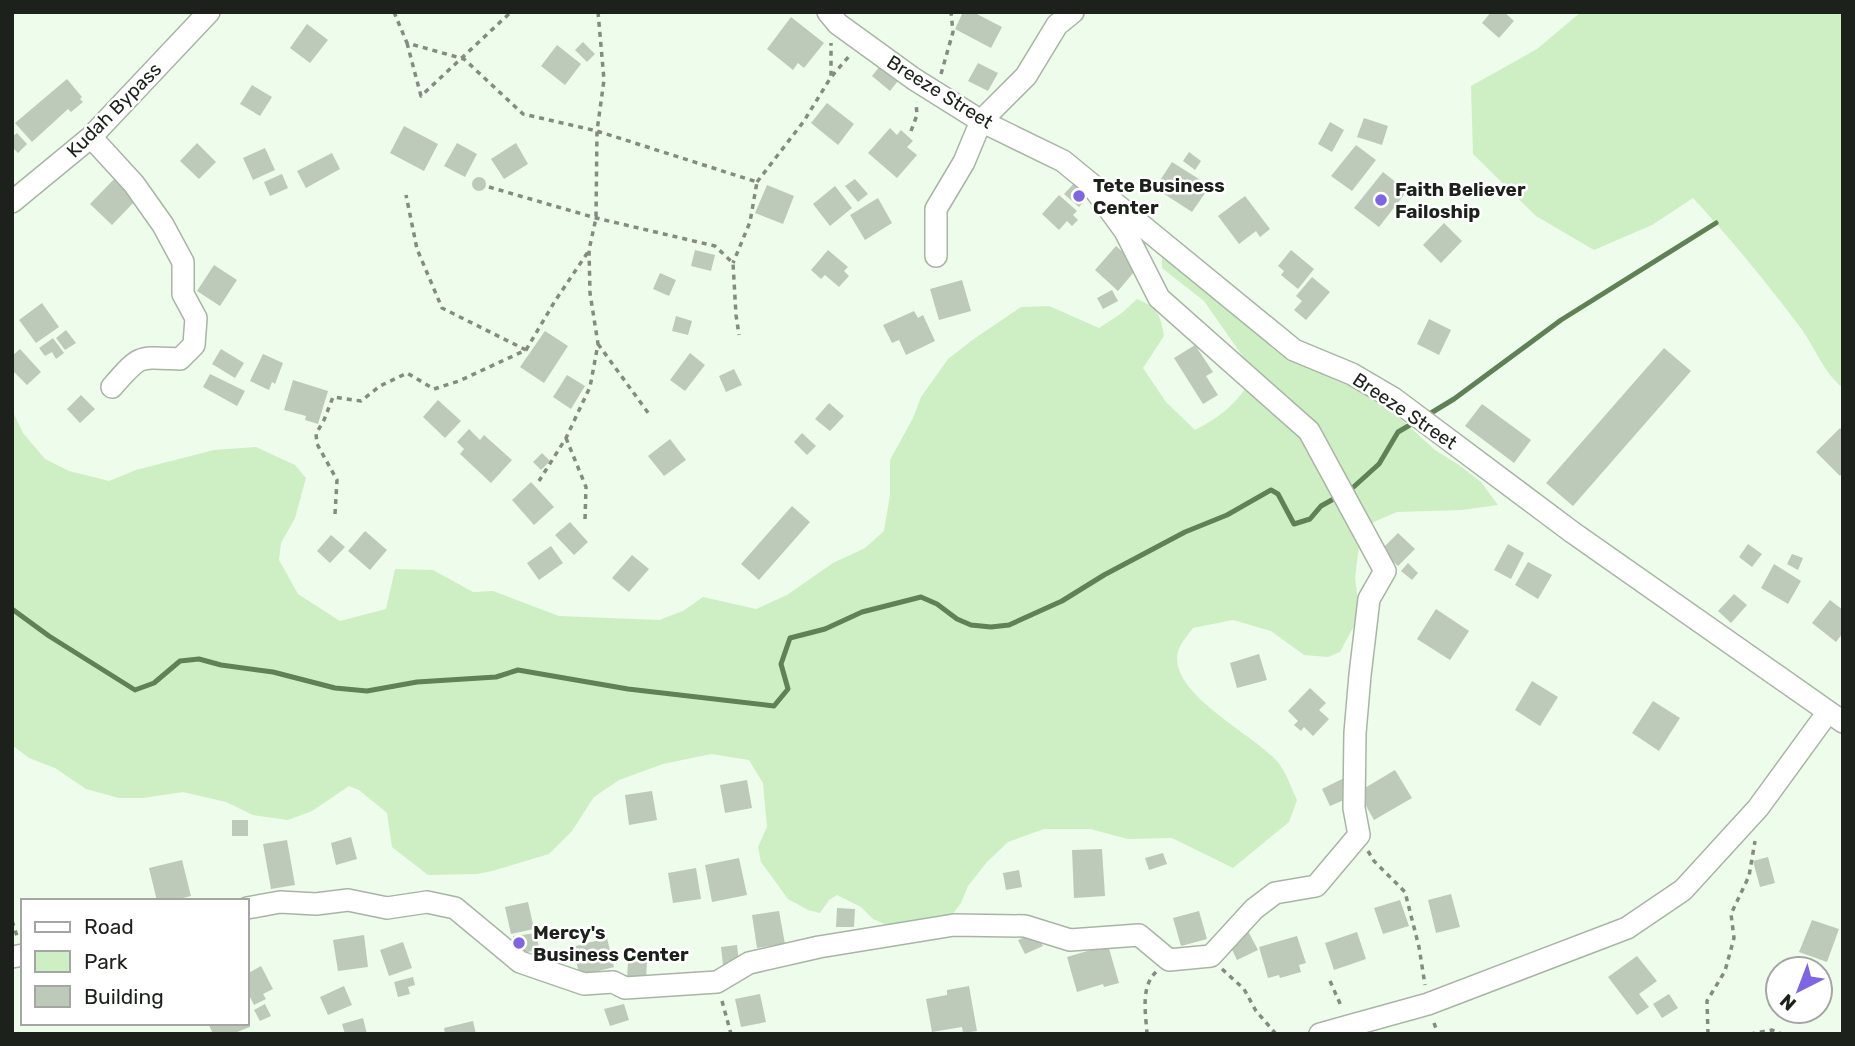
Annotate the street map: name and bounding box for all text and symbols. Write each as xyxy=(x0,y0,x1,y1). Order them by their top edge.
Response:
street label: Breeze Street xyxy=(883,50,998,134)
street label: Kudah Bypass xyxy=(62,58,166,162)
place label: Tete Business Center xyxy=(1093,174,1225,219)
place label: Faith Believer Failoship xyxy=(1395,178,1526,223)
marker: Tete Business Center xyxy=(1071,188,1087,204)
marker: Faith Believer Failoship xyxy=(1373,192,1389,208)
street label: Breeze Street xyxy=(1349,368,1462,455)
legend xyxy=(21,899,248,1025)
text: Road xyxy=(84,914,134,939)
place label: Mercy's Business Center xyxy=(533,921,689,966)
marker: Mercy's Business Center xyxy=(511,935,527,951)
text: Park xyxy=(84,949,128,974)
north arrow xyxy=(1764,955,1834,1025)
text: Building xyxy=(84,984,164,1009)
text: N xyxy=(1775,989,1801,1015)

